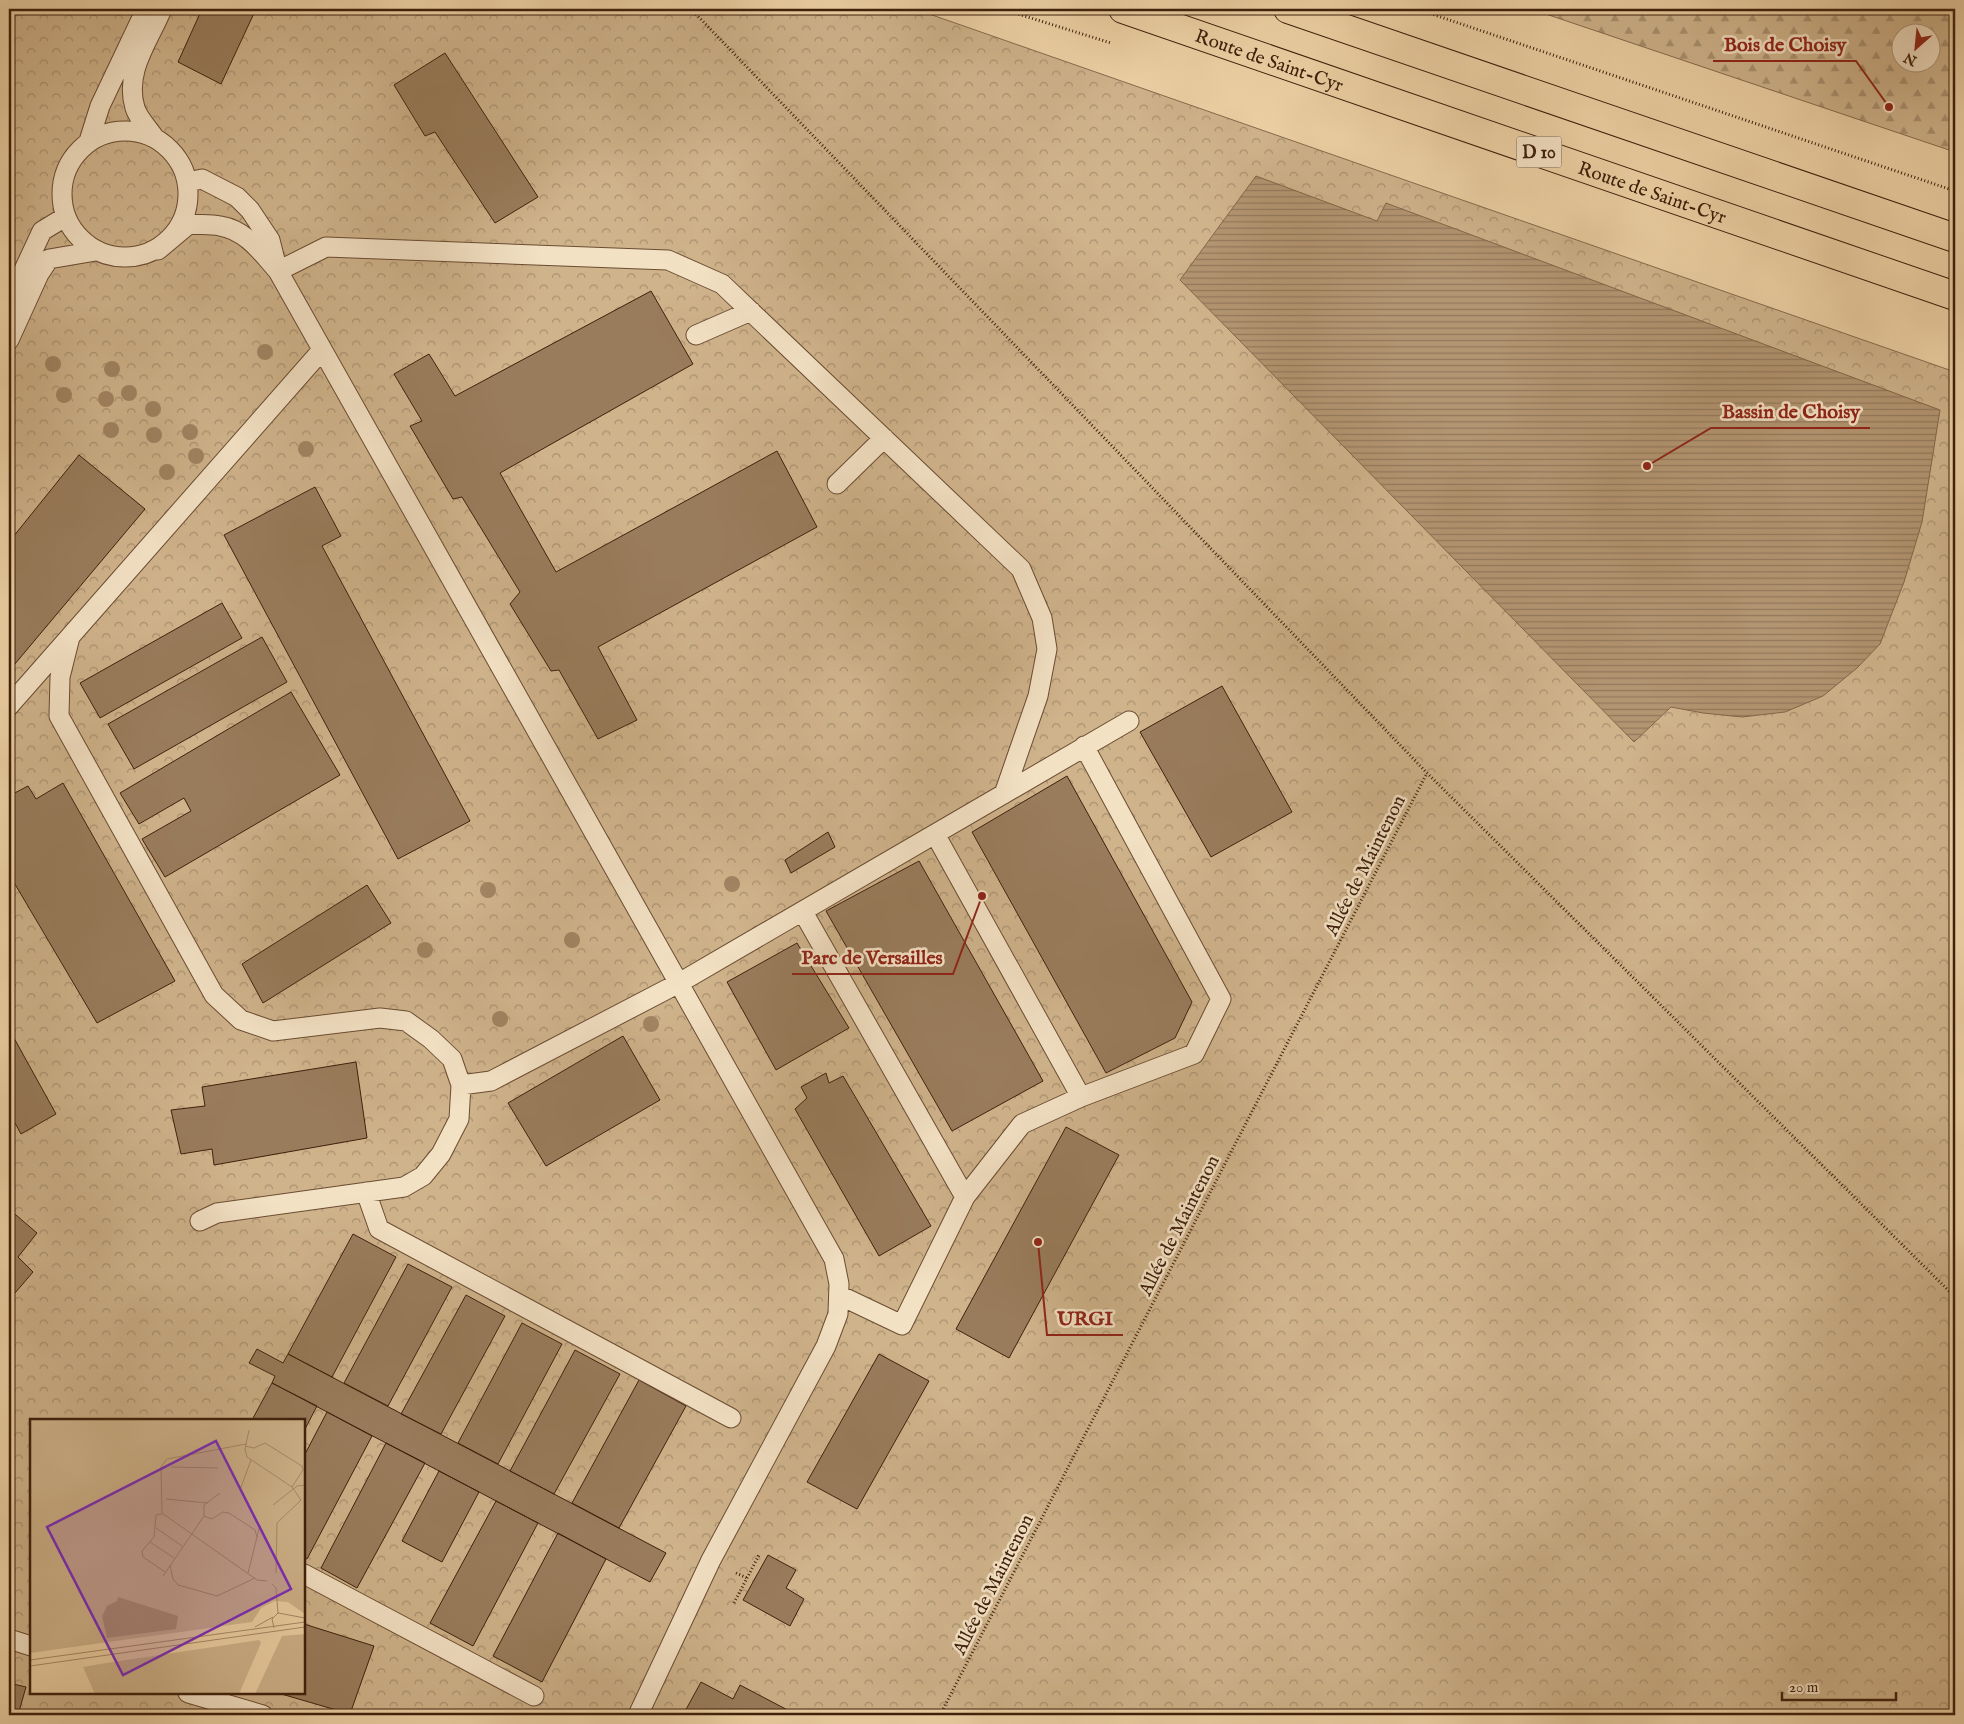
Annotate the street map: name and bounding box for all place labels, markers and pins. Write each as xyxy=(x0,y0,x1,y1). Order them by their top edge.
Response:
callout: Bois de Choisy xyxy=(1713,26,1856,61)
callout: Bassin de Choisy xyxy=(1711,393,1870,428)
callout: Parc de Versailles xyxy=(792,939,953,974)
callout: URGI xyxy=(1047,1300,1123,1335)

